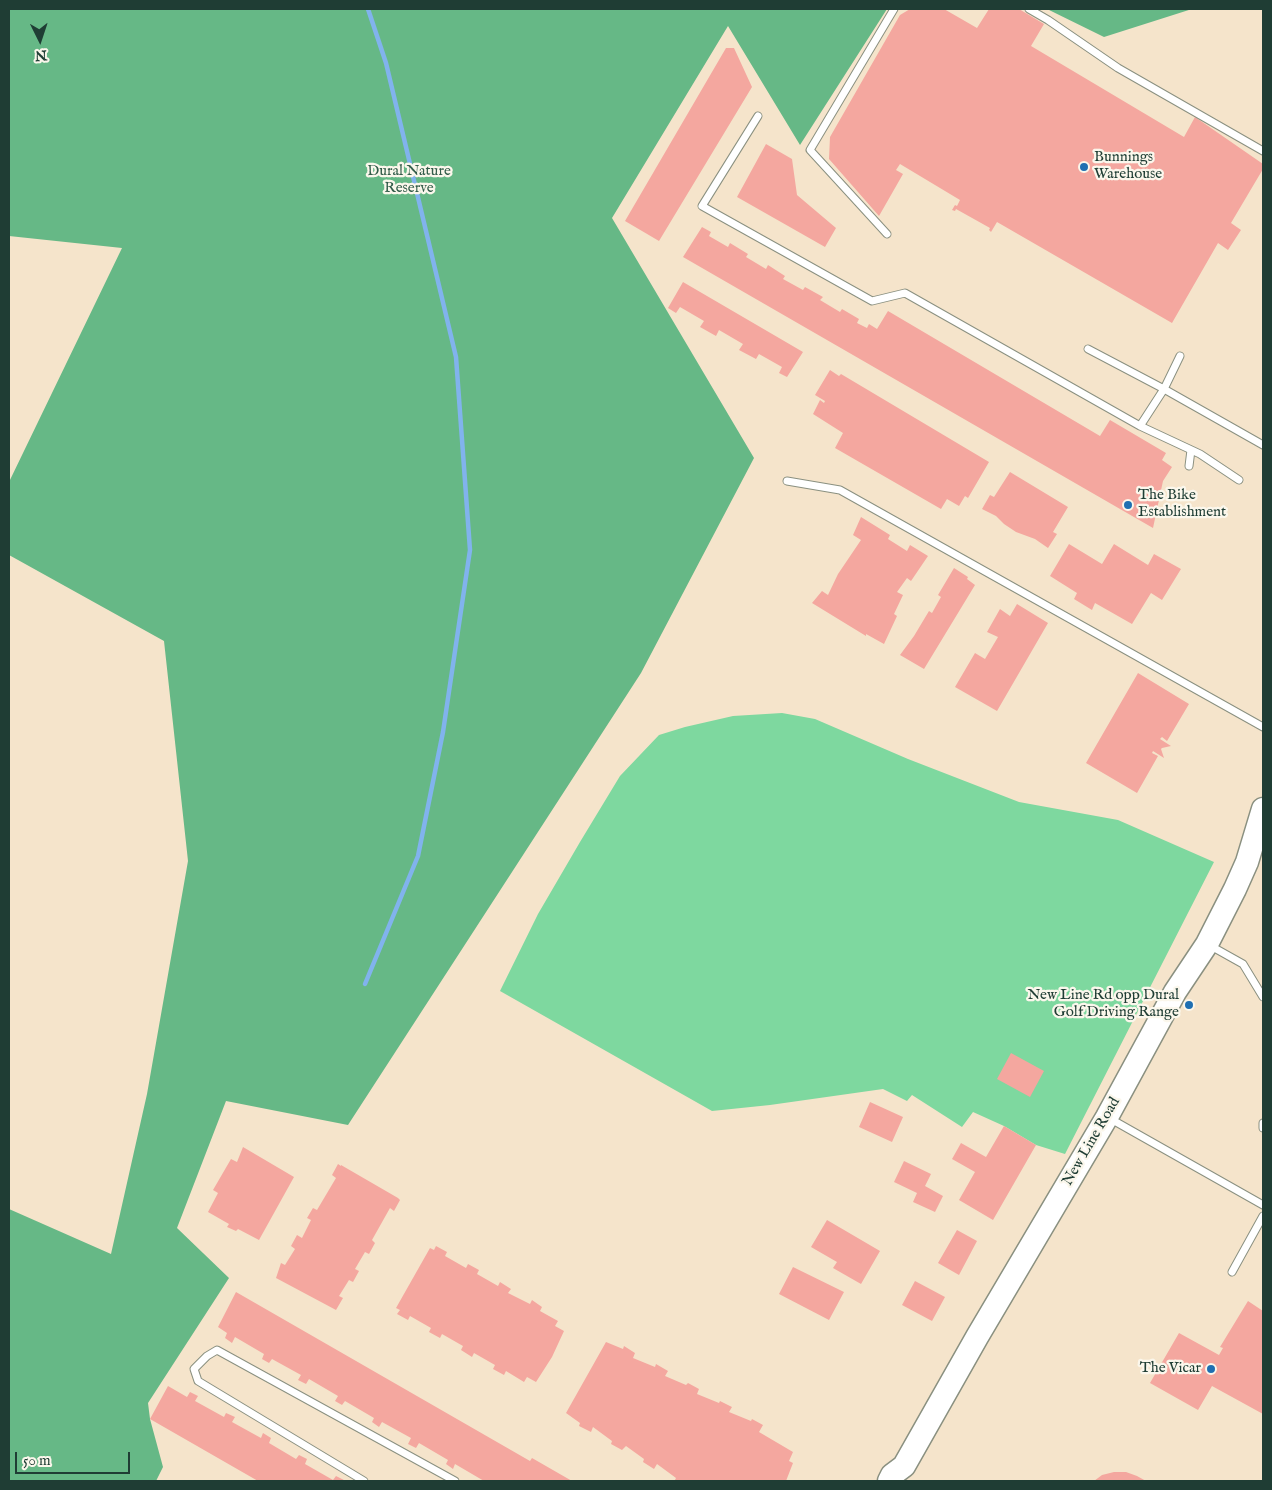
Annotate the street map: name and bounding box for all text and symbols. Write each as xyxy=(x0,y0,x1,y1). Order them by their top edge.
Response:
north arrow xyxy=(15,15,65,65)
text: N xyxy=(34,46,48,64)
place label: Bunnings Warehouse xyxy=(1094,149,1162,184)
marker: Bunnings Warehouse xyxy=(1078,161,1090,173)
park label: Dural Nature Reserve xyxy=(367,163,451,198)
place label: The Bike Establishment xyxy=(1138,487,1226,522)
marker: The Bike Establishment xyxy=(1122,499,1134,511)
place label: New Line Rd opp Dural Golf Driving Range xyxy=(1027,987,1179,1022)
marker: New Line Rd opp Dural Golf Driving Range xyxy=(1183,999,1195,1011)
street label: New Line Road xyxy=(1059,1094,1125,1190)
place label: The Vicar xyxy=(1140,1360,1201,1378)
marker: The Vicar xyxy=(1205,1363,1217,1375)
scale bar xyxy=(18,1442,132,1474)
text: 50 m xyxy=(23,1451,51,1470)

